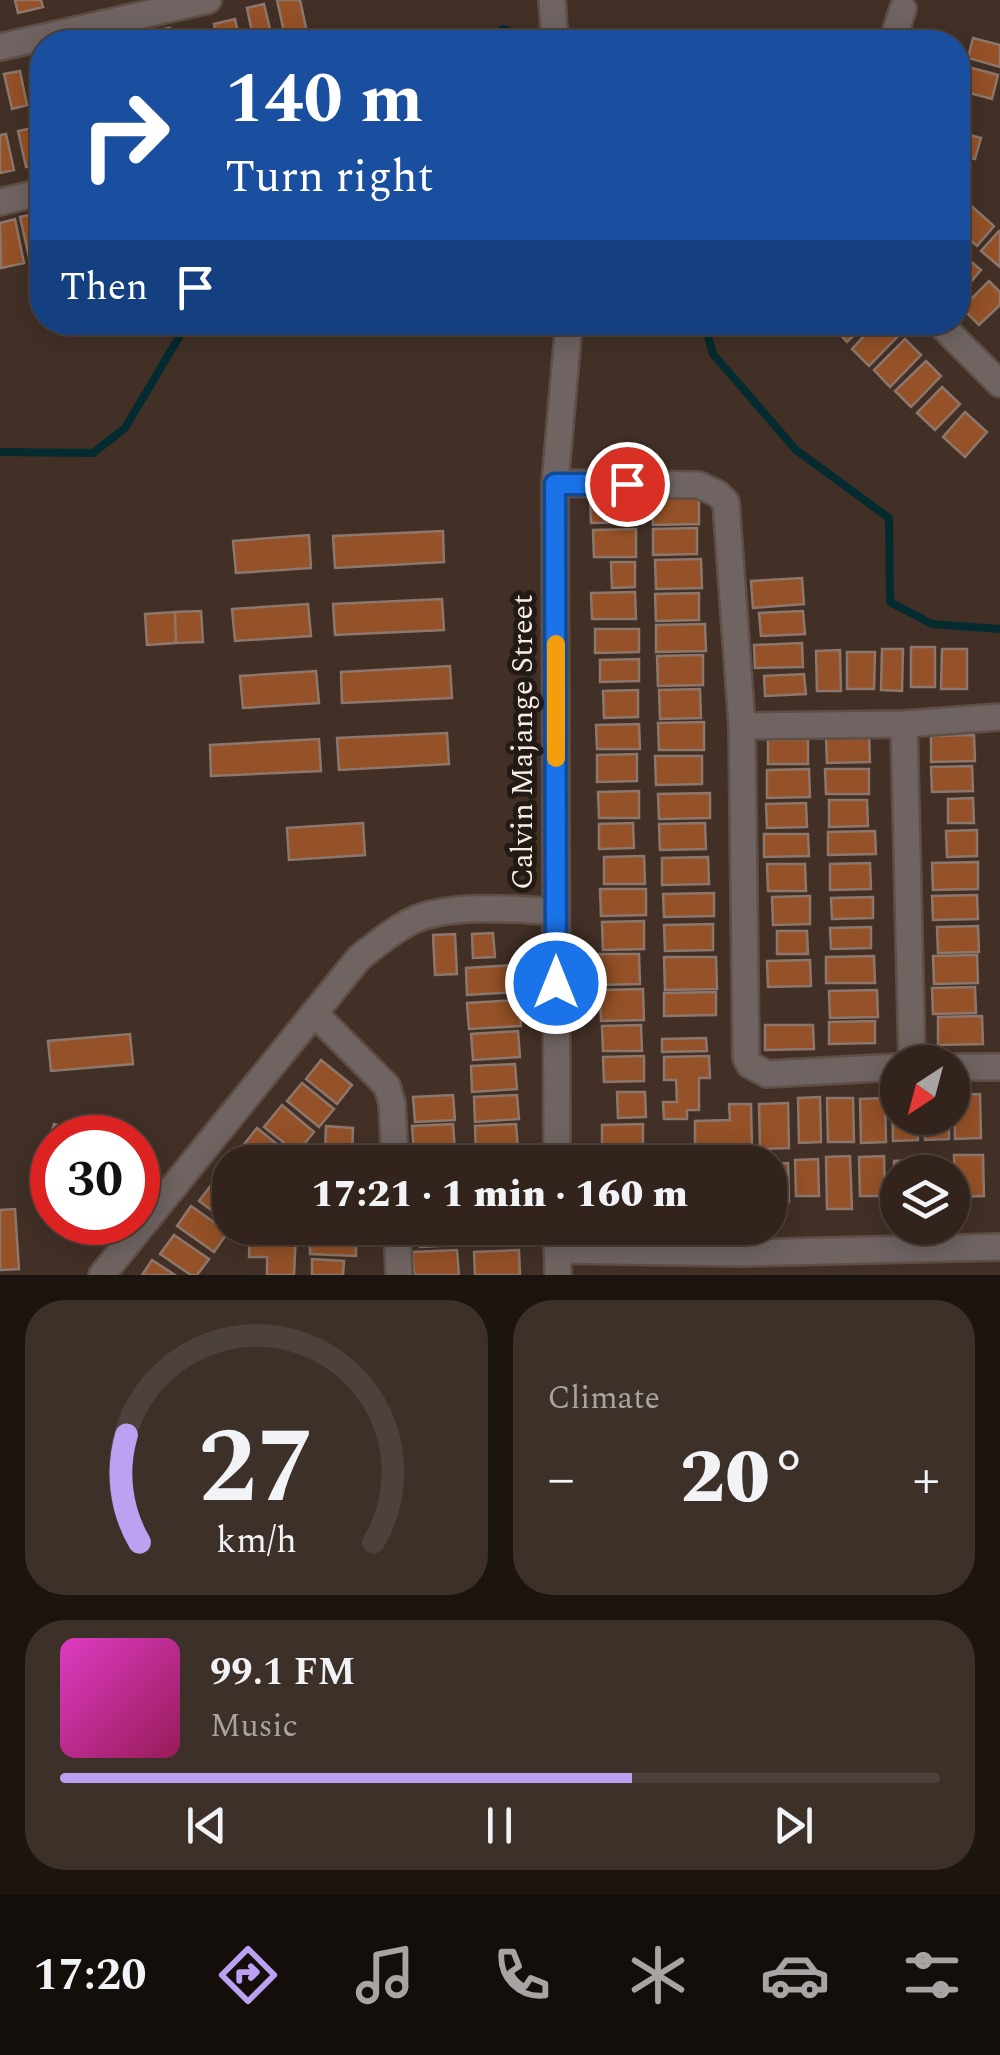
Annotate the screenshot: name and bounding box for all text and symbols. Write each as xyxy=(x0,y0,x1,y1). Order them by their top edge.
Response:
text: 140 m xyxy=(225,47,423,153)
icon: right xyxy=(60,70,190,200)
text: Turn right xyxy=(225,143,434,212)
text: Then xyxy=(60,259,148,317)
icon: arrive xyxy=(168,260,223,315)
pin xyxy=(585,442,670,527)
icon: arrive xyxy=(600,457,655,512)
street label: Calvin Majange Street xyxy=(500,594,546,890)
position arrow xyxy=(504,931,608,1035)
north arrow xyxy=(880,1045,970,1135)
map controls xyxy=(880,1045,970,1245)
speed limit sign: 30 xyxy=(30,1115,160,1245)
button: layers xyxy=(880,1155,970,1245)
text: 17:21 · 1 min · 160 m xyxy=(311,1166,688,1224)
text: Climate xyxy=(548,1374,660,1423)
text: 27 xyxy=(198,1390,315,1548)
text: 20° xyxy=(680,1422,808,1536)
text: − xyxy=(548,1438,575,1521)
text: + xyxy=(912,1438,940,1521)
text: km/h xyxy=(216,1514,296,1569)
text: 99.1 FM xyxy=(210,1644,355,1702)
text: Music xyxy=(210,1702,298,1751)
icon: previous xyxy=(179,1798,234,1853)
icon: pause xyxy=(472,1798,527,1853)
icon: next xyxy=(766,1798,821,1853)
icon: directions xyxy=(213,1940,283,2010)
icon: music xyxy=(350,1940,420,2010)
icon: phone xyxy=(487,1940,557,2010)
icon: climate xyxy=(623,1940,693,2010)
icon: car xyxy=(760,1940,830,2010)
icon: filters xyxy=(897,1940,967,2010)
text: 17:20 xyxy=(33,1941,146,2010)

